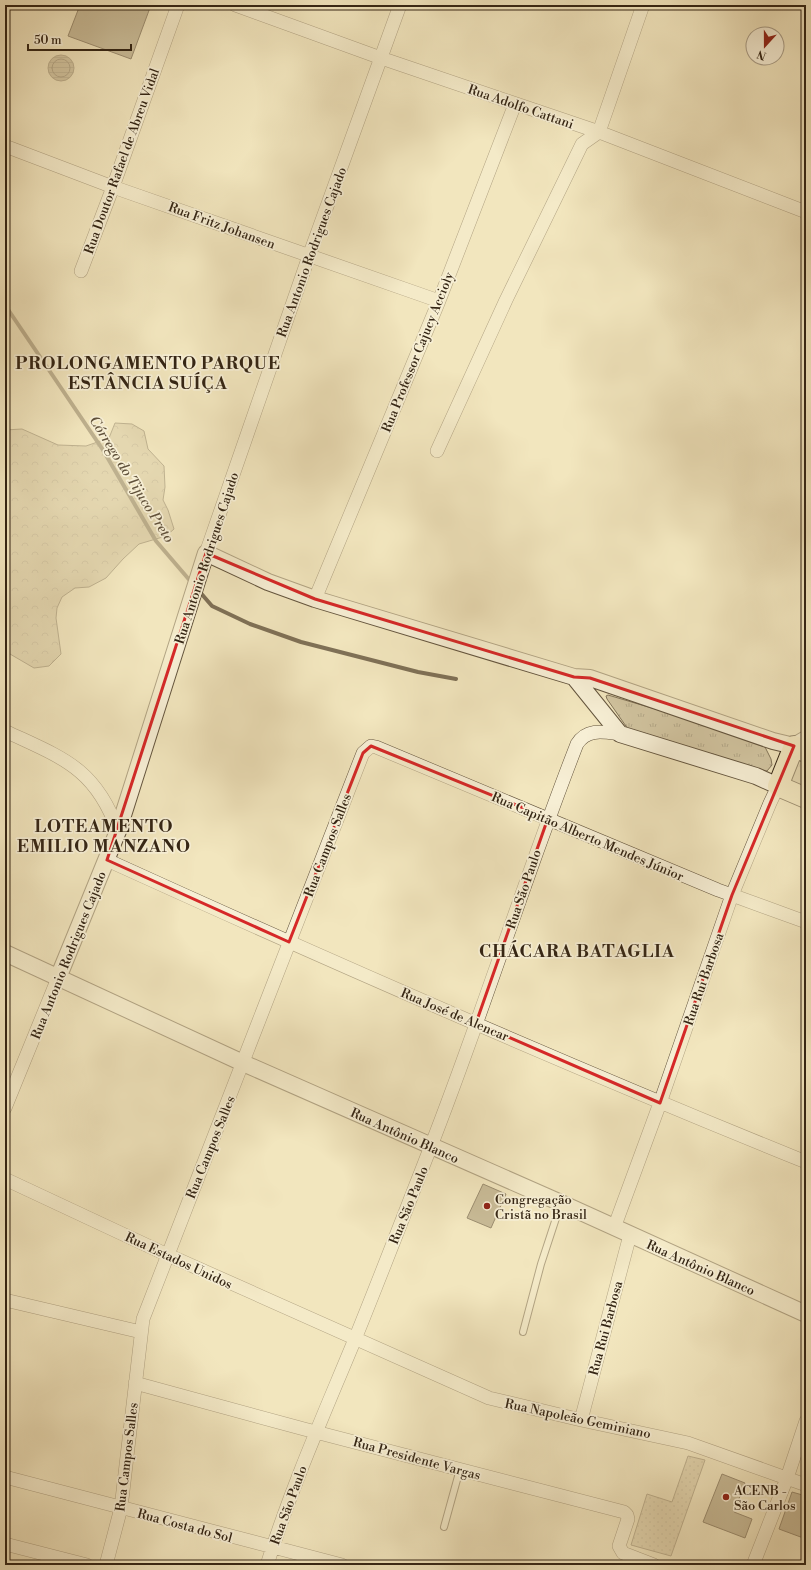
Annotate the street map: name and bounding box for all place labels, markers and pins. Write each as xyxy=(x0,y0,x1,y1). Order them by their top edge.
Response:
place label: Congregação Cristã no Brasil xyxy=(495,1192,587,1223)
marker: Congregação Cristã no Brasil xyxy=(482,1201,492,1211)
place label: ACENB - São Carlos xyxy=(733,1483,796,1514)
marker: ACENB - São Carlos xyxy=(721,1492,731,1502)

